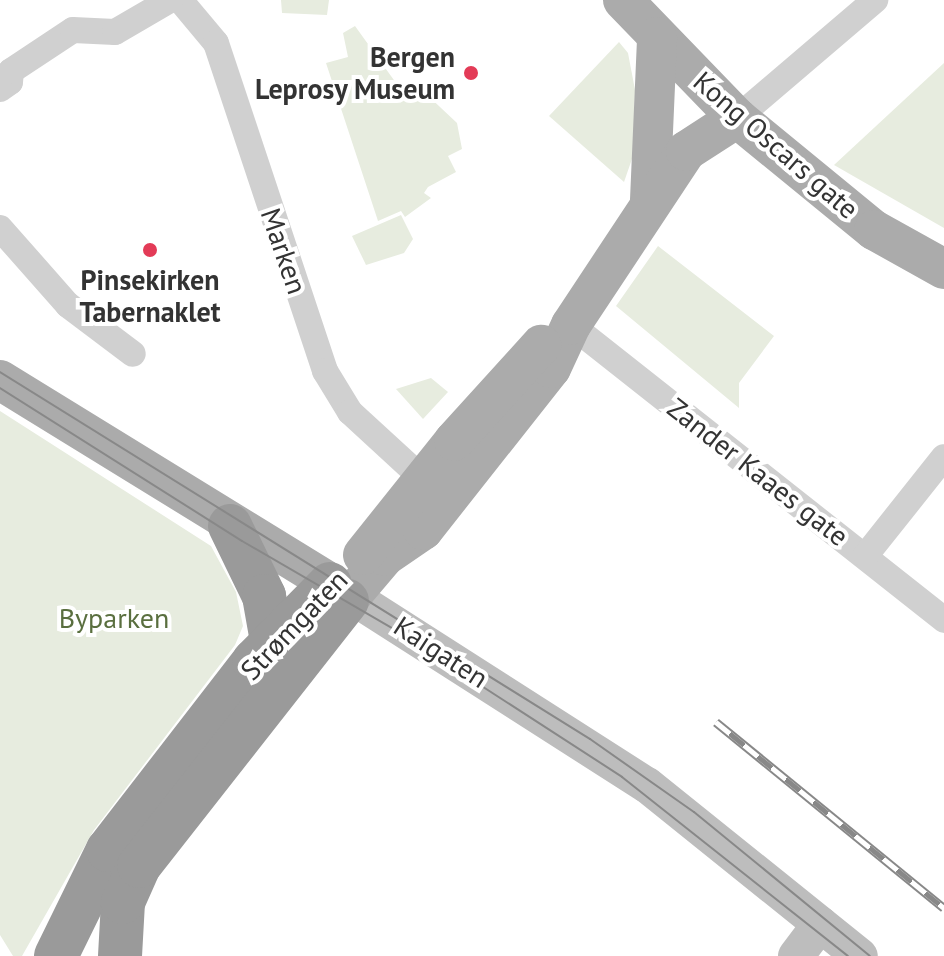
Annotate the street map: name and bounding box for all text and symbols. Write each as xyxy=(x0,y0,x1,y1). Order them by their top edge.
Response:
place label: Bergen Leprosy Museum xyxy=(254,40,455,106)
marker: Bergen Leprosy Museum xyxy=(462,64,480,82)
street label: Kong Oscars gate xyxy=(687,64,865,226)
street label: Marken xyxy=(254,204,314,298)
marker: Pinsekirken Tabernaklet xyxy=(141,241,159,259)
place label: Pinsekirken Tabernaklet xyxy=(79,263,221,329)
street label: Zander Kaaes gate xyxy=(661,391,855,553)
street label: Strømgaten xyxy=(234,563,354,687)
park label: Byparken xyxy=(59,601,169,635)
street label: Kaigaten xyxy=(388,609,494,695)

